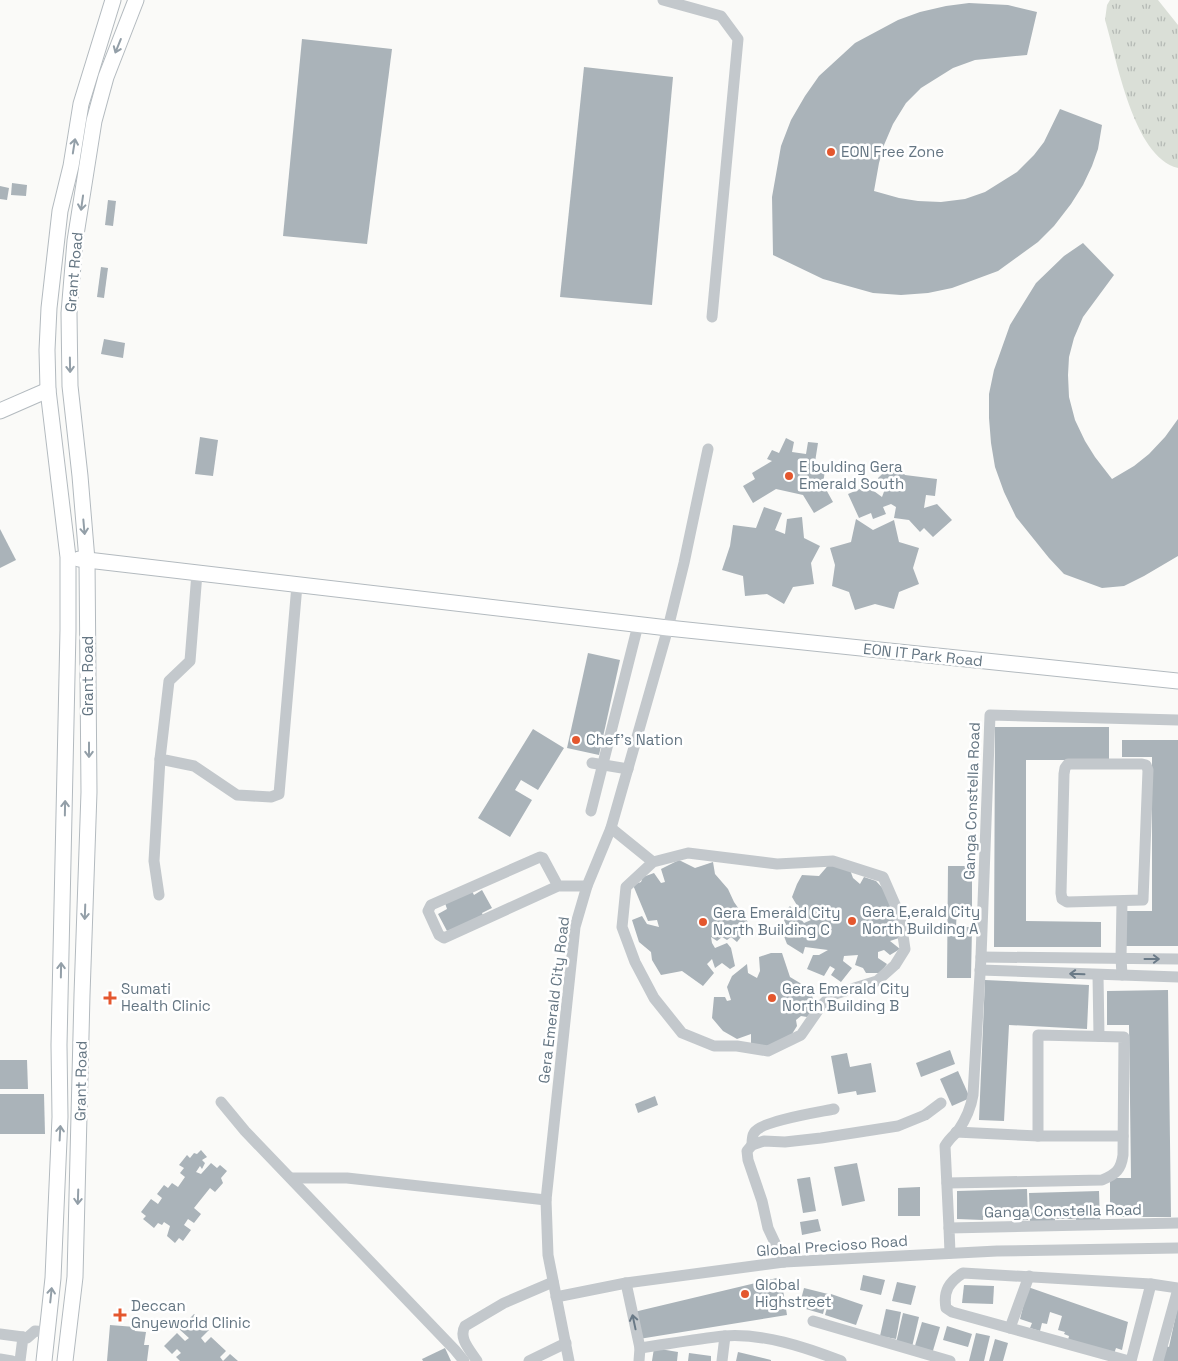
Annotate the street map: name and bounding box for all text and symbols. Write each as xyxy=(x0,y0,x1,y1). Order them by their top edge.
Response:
one-way arrow xyxy=(113,38,122,53)
one-way arrow xyxy=(70,138,80,154)
place label: EON Free Zone xyxy=(841,142,944,161)
marker: EON Free Zone xyxy=(825,146,837,158)
one-way arrow xyxy=(76,195,86,211)
street label: Grant Road xyxy=(61,231,86,313)
one-way arrow xyxy=(65,356,75,373)
place label: E bulding Gera Emerald South xyxy=(799,457,904,493)
marker: E bulding Gera Emerald South xyxy=(783,470,795,482)
one-way arrow xyxy=(80,518,89,534)
street label: Grant Road xyxy=(78,636,97,716)
street label: EON IT Park Road xyxy=(862,639,984,670)
street label: Ganga Constella Road xyxy=(959,722,984,880)
place label: Chef’s Nation xyxy=(586,730,683,749)
marker: Chef’s Nation xyxy=(570,734,582,746)
one-way arrow xyxy=(84,741,94,757)
one-way arrow xyxy=(60,800,70,816)
place label: Gera E,erald City North Building A xyxy=(862,902,980,938)
place label: Gera Emerald City North Building C xyxy=(713,903,841,939)
one-way arrow xyxy=(80,904,90,920)
street label: Gera Emerald City Road xyxy=(534,915,573,1085)
marker: Gera E,erald City North Building A xyxy=(846,915,858,927)
marker: Gera Emerald City North Building C xyxy=(697,916,709,928)
one-way arrow xyxy=(1144,954,1160,963)
one-way arrow xyxy=(56,963,66,979)
one-way arrow xyxy=(1069,969,1086,979)
place label: Sumati Health Clinic xyxy=(121,979,211,1015)
place label: Gera Emerald City North Building B xyxy=(782,979,910,1015)
marker: Sumati Health Clinic xyxy=(103,991,117,1005)
marker: Gera Emerald City North Building B xyxy=(766,992,778,1004)
street label: Grant Road xyxy=(70,1041,91,1121)
one-way arrow xyxy=(55,1125,64,1141)
one-way arrow xyxy=(73,1188,83,1205)
street label: Ganga Constella Road xyxy=(984,1200,1142,1221)
street label: Global Precioso Road xyxy=(756,1231,908,1260)
place label: Global Highstreet xyxy=(755,1275,832,1311)
one-way arrow xyxy=(46,1287,56,1303)
marker: Global Highstreet xyxy=(739,1288,751,1300)
place label: Deccan Gnyeworld Clinic xyxy=(131,1296,251,1332)
marker: Deccan Gnyeworld Clinic xyxy=(113,1308,127,1322)
one-way arrow xyxy=(629,1314,638,1330)

